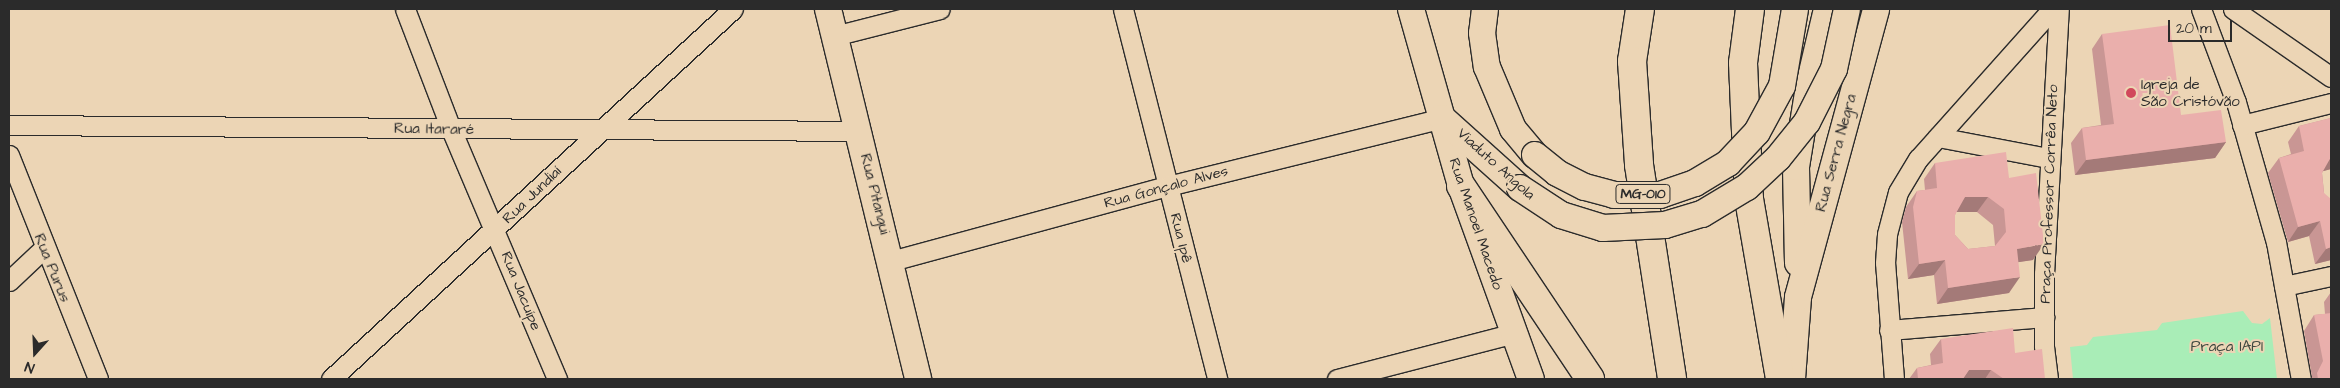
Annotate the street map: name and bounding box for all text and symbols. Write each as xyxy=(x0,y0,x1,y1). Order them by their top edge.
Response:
scale bar xyxy=(2170,10,2234,42)
text: 20 m xyxy=(2176,18,2212,39)
place label: Igreja de São Cristóvão xyxy=(2141,75,2240,110)
street label: Praça Professor Corrêa Neto xyxy=(2036,84,2062,304)
marker: Igreja de São Cristóvão xyxy=(2125,87,2137,99)
street label: Rua Serra Negra xyxy=(1812,92,1860,214)
street label: Rua Itararé xyxy=(394,119,474,139)
street label: Viaduto Angola xyxy=(1453,124,1539,204)
street label: Rua Pitangui xyxy=(856,152,894,236)
street label: Rua Manoel Macedo xyxy=(1445,156,1507,292)
street label: Rua Gonçalo Alves xyxy=(1102,162,1230,212)
street label: Rua Jundiaí xyxy=(499,163,565,227)
road number: MG-010 xyxy=(1614,182,1672,205)
street label: Rua Ipê xyxy=(1166,211,1196,265)
street label: Rua Purus xyxy=(30,231,74,305)
street label: Rua Jacuípe xyxy=(497,249,545,333)
north arrow xyxy=(10,328,60,378)
park label: Praça IAPI xyxy=(2191,338,2263,356)
text: N xyxy=(22,356,37,378)

